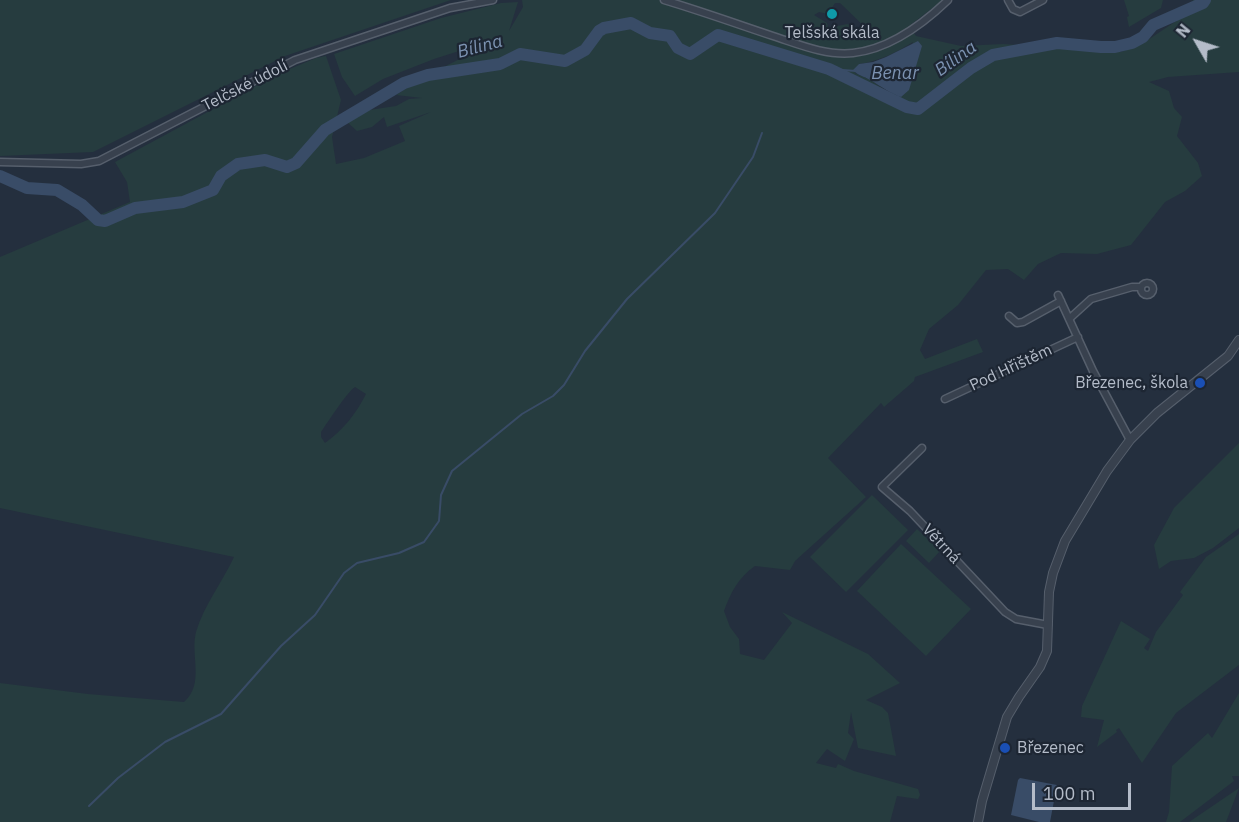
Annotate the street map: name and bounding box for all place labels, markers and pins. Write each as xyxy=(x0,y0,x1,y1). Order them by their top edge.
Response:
marker: Telšská skála xyxy=(825,7,839,21)
place label: Telšská skála xyxy=(785,23,879,43)
place label: Březenec, škola xyxy=(1075,373,1188,393)
marker: Březenec, škola xyxy=(1193,376,1207,390)
place label: Březenec xyxy=(1017,738,1084,758)
marker: Březenec xyxy=(998,741,1012,755)

